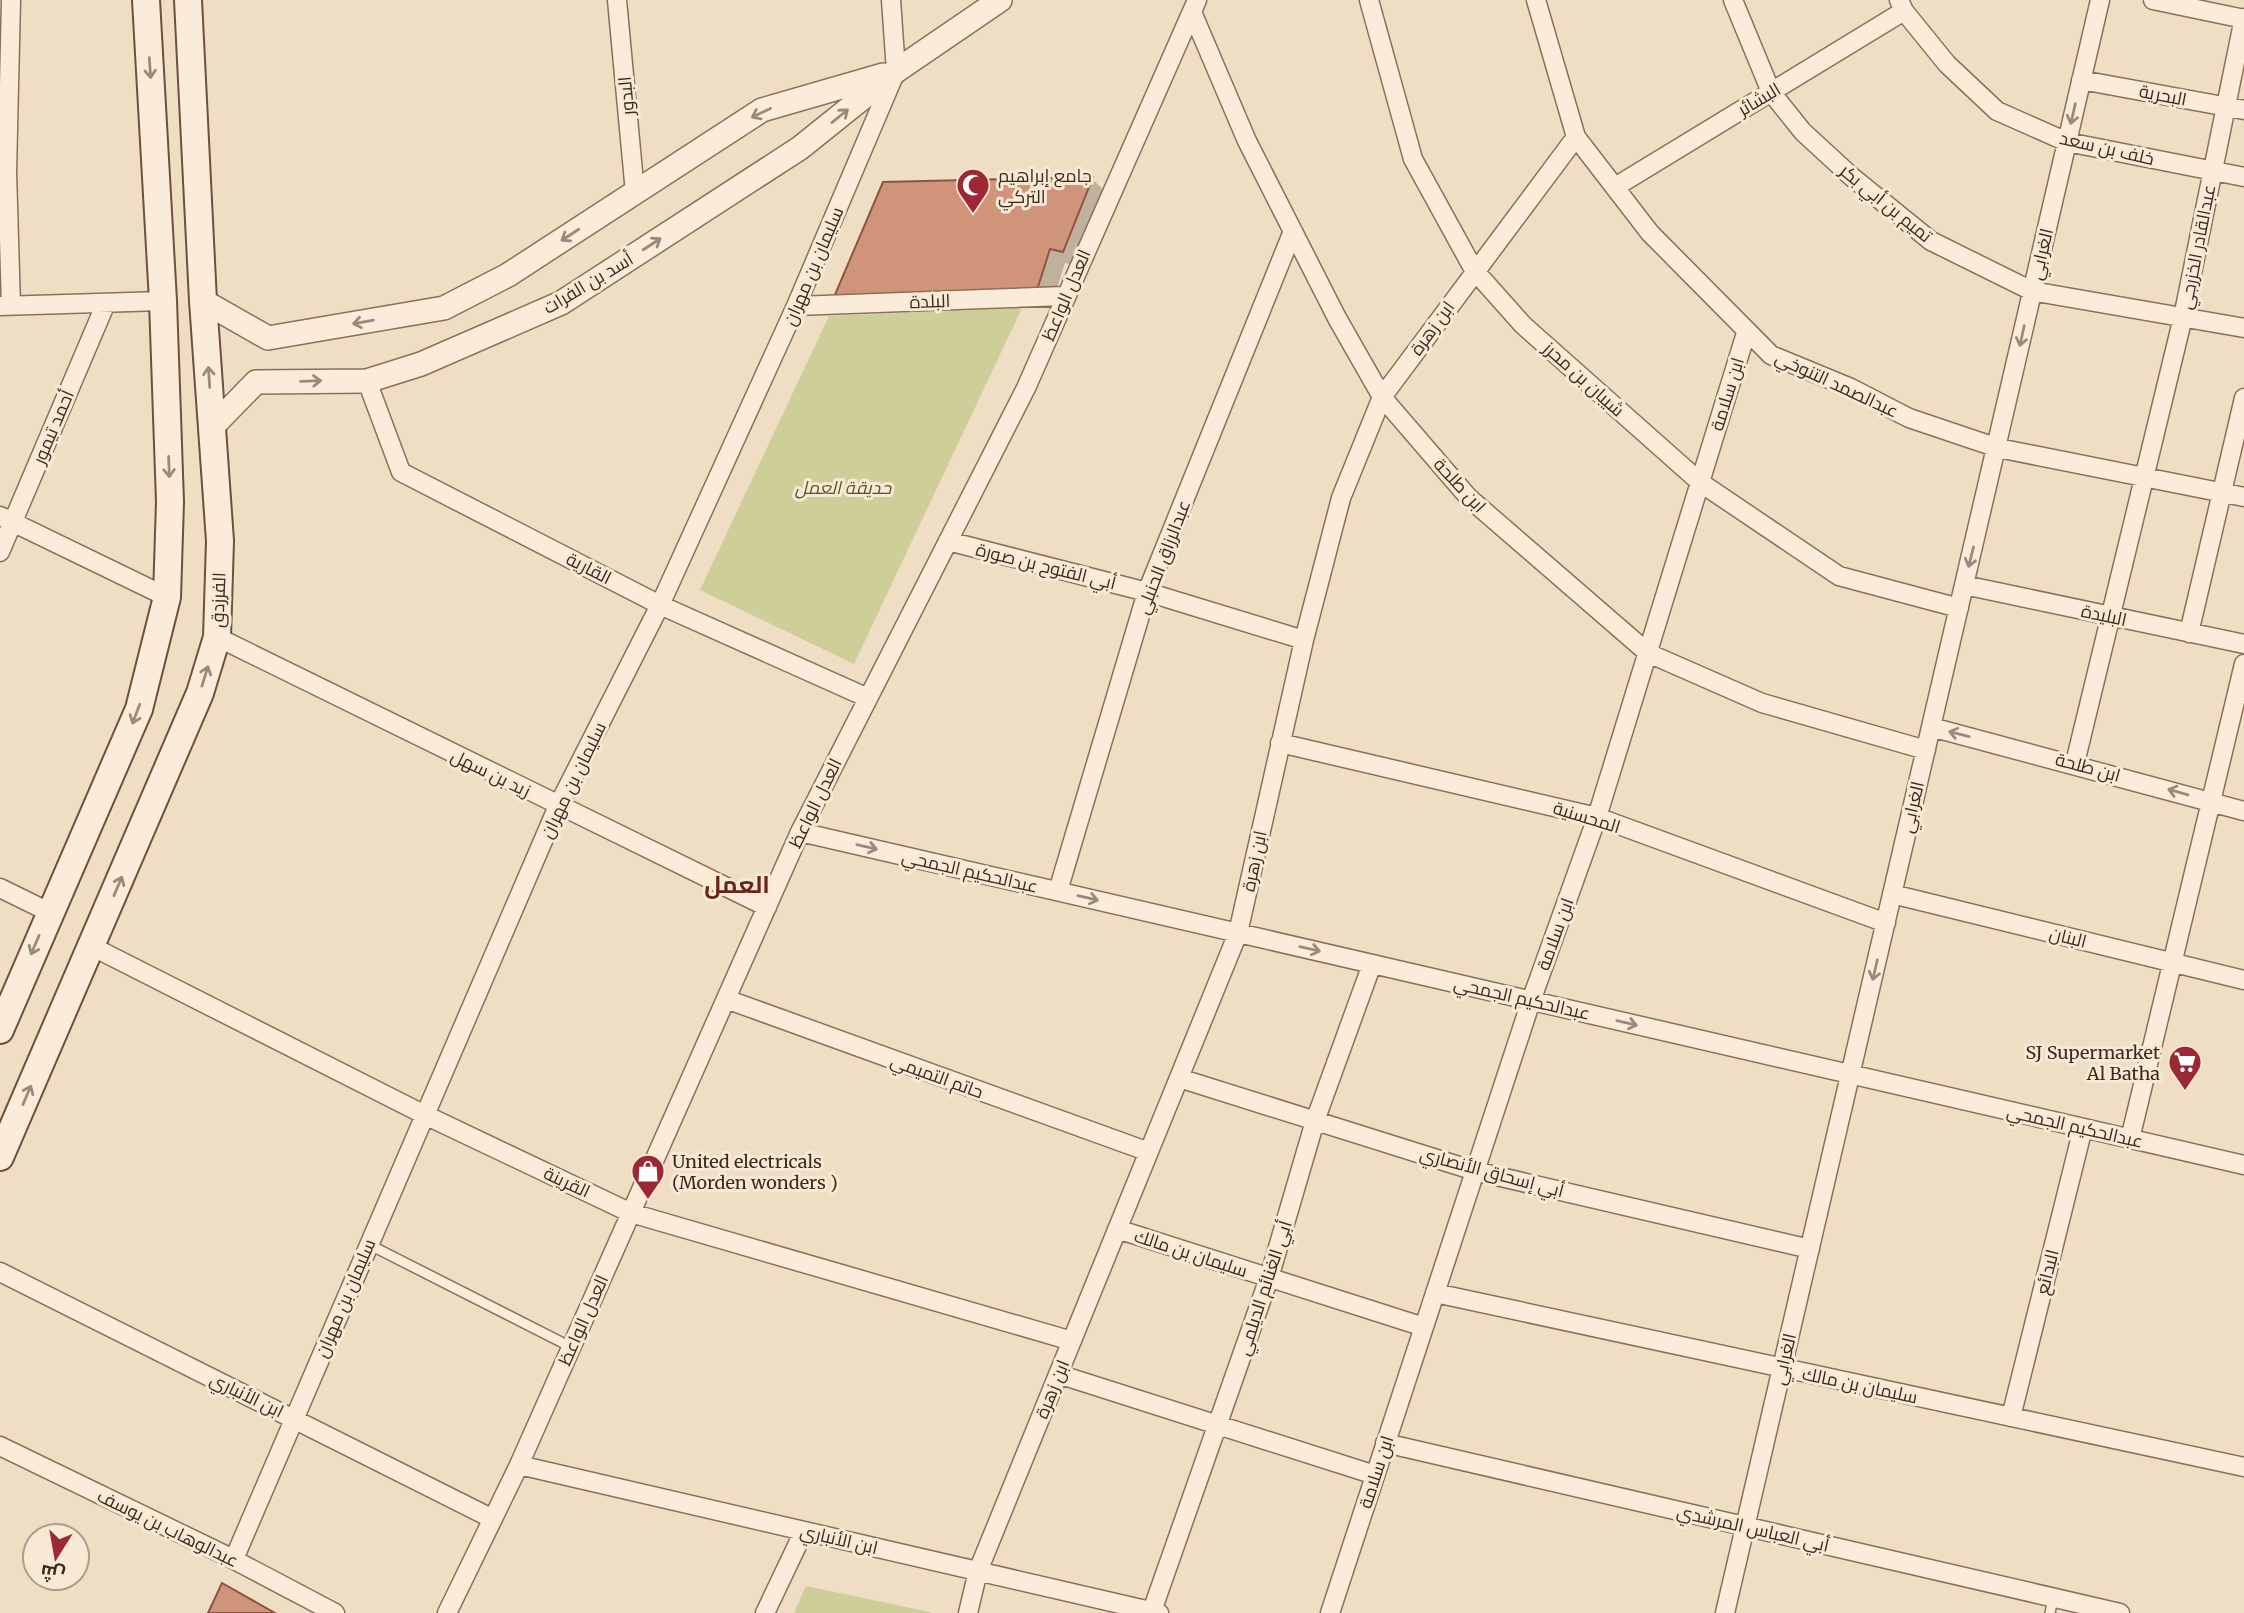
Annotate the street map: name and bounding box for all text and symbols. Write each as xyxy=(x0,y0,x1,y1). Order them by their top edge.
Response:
one-way arrow xyxy=(144,56,157,79)
street label: البدور xyxy=(613,75,639,118)
street label: البشائر xyxy=(1732,77,1785,121)
street label: البحرية xyxy=(2137,79,2189,111)
one-way arrow xyxy=(2066,102,2080,125)
one-way arrow xyxy=(751,106,772,120)
one-way arrow xyxy=(831,108,849,124)
street label: خلف بن سعد xyxy=(2057,126,2157,170)
street label: تميم بن أبي بكر xyxy=(1833,158,1937,250)
place label: جامع إبراهيم التركي xyxy=(998,164,1092,211)
mosque icon: جامع إبراهيم التركي xyxy=(954,166,992,215)
street label: عبدالقادر الخزرجي xyxy=(2174,183,2223,312)
street label: سليمان بن مهران xyxy=(778,203,848,329)
street label: الغرابي xyxy=(2024,226,2061,283)
one-way arrow xyxy=(561,228,580,242)
one-way arrow xyxy=(642,236,661,251)
street label: العدل الواعظ xyxy=(1036,246,1096,344)
street label: أسد بن الفرات xyxy=(539,247,637,319)
street label: البلدة xyxy=(909,289,951,313)
street label: ابن زهرة xyxy=(1405,296,1459,360)
one-way arrow xyxy=(352,316,375,329)
one-way arrow xyxy=(2015,324,2029,347)
street label: شيبان بن محرز xyxy=(1538,336,1629,421)
street label: عبدالصمد التنوخي xyxy=(1770,345,1902,425)
street label: ابن سلامة xyxy=(1705,355,1749,433)
one-way arrow xyxy=(202,366,215,389)
one-way arrow xyxy=(299,374,322,388)
street label: أحمد تيمور xyxy=(27,386,79,468)
street label: ابن طلحة xyxy=(1429,453,1491,517)
one-way arrow xyxy=(162,455,175,478)
park label: حديقة العمل xyxy=(795,476,892,499)
street label: عبدالرزاق الحنبلي xyxy=(1131,497,1198,618)
street label: أبي الفتوح بن صورة xyxy=(973,537,1119,597)
one-way arrow xyxy=(1964,546,1977,568)
street label: القارية xyxy=(562,547,616,589)
street label: الفرزدق xyxy=(206,572,231,628)
street label: البليدة xyxy=(2079,599,2129,631)
one-way arrow xyxy=(199,665,212,687)
one-way arrow xyxy=(129,703,141,725)
street label: سليمان بن مهران xyxy=(535,718,611,842)
one-way arrow xyxy=(1948,727,1970,740)
street label: زيد بن سهل xyxy=(447,744,535,802)
street label: ابن طلحة xyxy=(2053,747,2123,787)
street label: العدل الواعظ xyxy=(783,754,847,852)
street label: الغرابي xyxy=(1895,779,1932,836)
one-way arrow xyxy=(2167,785,2189,798)
street label: المحسنية xyxy=(1551,796,1623,838)
street label: ابن زهرة xyxy=(1236,829,1272,893)
one-way arrow xyxy=(855,841,878,854)
street label: عبدالحكيم الجمحي xyxy=(899,844,1040,901)
district label: العمل xyxy=(704,869,770,900)
one-way arrow xyxy=(112,876,125,897)
one-way arrow xyxy=(1076,892,1099,905)
street label: ابن سلامة xyxy=(1531,895,1579,973)
street label: البنان xyxy=(2047,921,2089,953)
one-way arrow xyxy=(28,934,41,956)
one-way arrow xyxy=(1298,943,1321,957)
one-way arrow xyxy=(1867,958,1881,981)
street label: عبدالحكيم الجمحي xyxy=(1451,971,1592,1028)
one-way arrow xyxy=(1615,1016,1638,1030)
place label: SJ Supermarket Al Batha xyxy=(2025,1041,2160,1085)
supermarket icon: SJ Supermarket Al Batha xyxy=(2166,1043,2204,1092)
street label: حاتم التميمي xyxy=(887,1049,986,1106)
one-way arrow xyxy=(21,1084,34,1106)
street label: عبدالحكيم الجمحي xyxy=(2004,1099,2145,1156)
street label: أبي إسحاق الأنصاري xyxy=(1417,1142,1567,1205)
place label: United electricals (Morden wonders ) xyxy=(672,1150,838,1194)
shop icon: United electricals (Morden wonders ) xyxy=(629,1152,667,1201)
street label: القرينة xyxy=(540,1161,594,1203)
street label: أبي الغنائم الديلمي xyxy=(1231,1218,1300,1359)
street label: سليمان بن مالك xyxy=(1132,1224,1250,1282)
street label: سليمان بن مهران xyxy=(310,1235,380,1361)
street label: البدائع xyxy=(2030,1247,2065,1297)
street label: العدل الواعظ xyxy=(553,1271,613,1369)
street label: الغرابي xyxy=(1767,1331,1804,1388)
street label: ابن زهرة xyxy=(1030,1356,1074,1422)
street label: سليمان بن مالك xyxy=(1800,1362,1920,1408)
street label: ابن الأنباري xyxy=(205,1367,288,1425)
street label: ابن سلامة xyxy=(1353,1433,1399,1511)
street label: عبدالوهاب بن يوسف xyxy=(93,1484,243,1572)
street label: أبي العباس المرشدي xyxy=(1674,1499,1832,1560)
street label: ابن الأنباري xyxy=(797,1519,880,1562)
north arrow xyxy=(21,1522,91,1592)
text: ش xyxy=(38,1560,67,1588)

